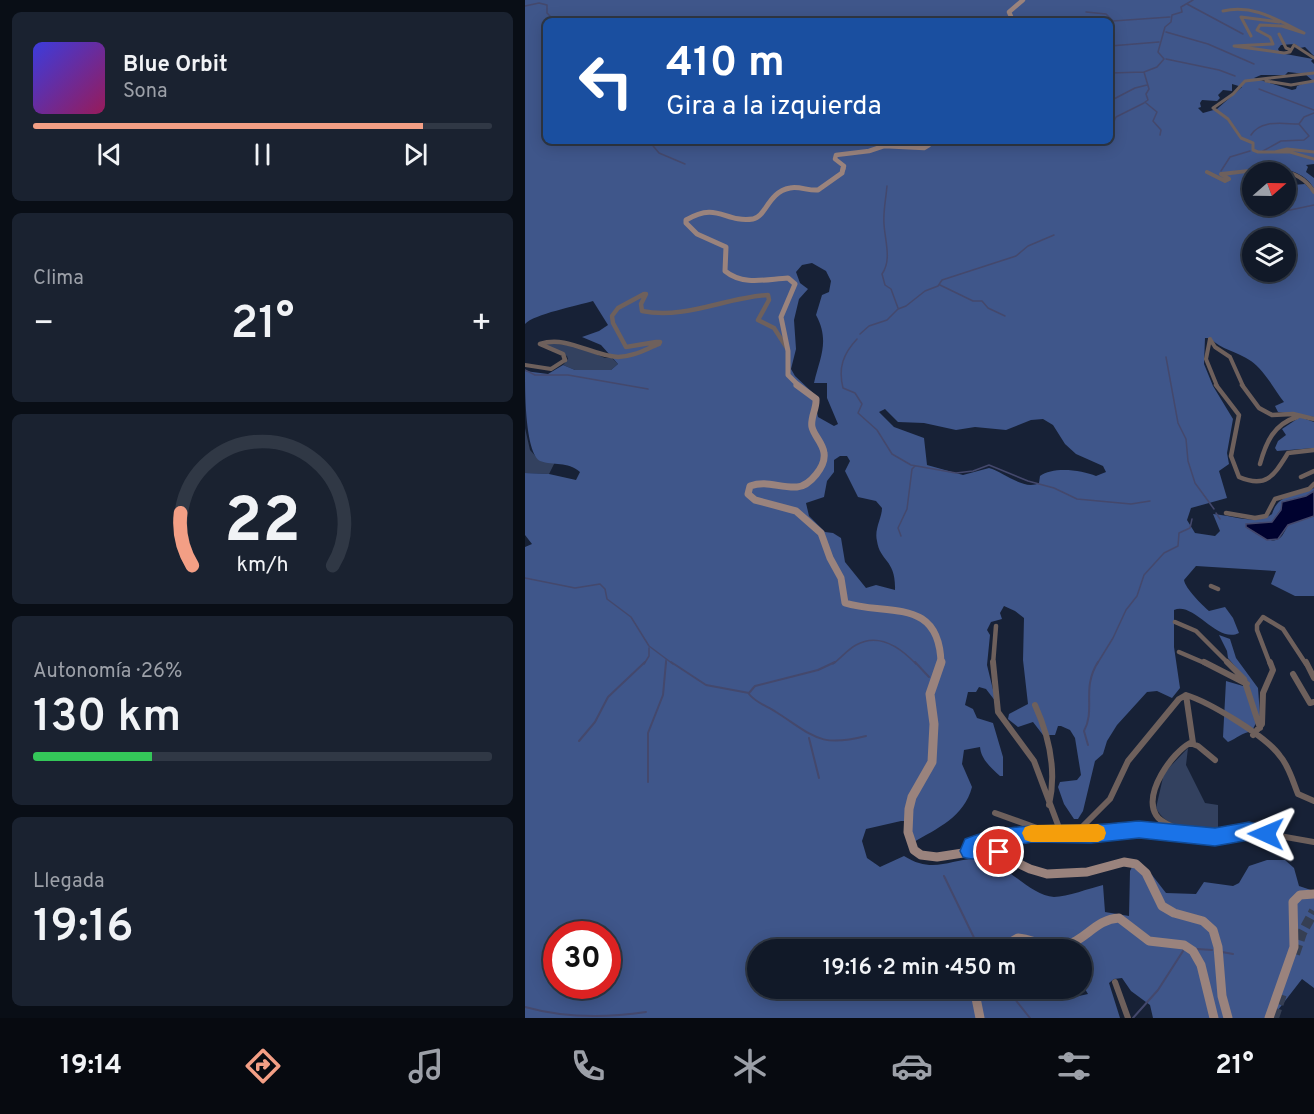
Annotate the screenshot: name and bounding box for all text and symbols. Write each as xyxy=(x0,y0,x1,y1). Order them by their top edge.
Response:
text: 410 m xyxy=(666,38,785,91)
icon: left xyxy=(567,42,645,120)
text: Blue Orbit xyxy=(123,52,228,79)
text: Sona xyxy=(123,79,168,105)
text: Gira a la izquierda xyxy=(666,90,882,124)
icon: previous xyxy=(93,138,126,171)
icon: pause xyxy=(246,138,279,171)
icon: next xyxy=(399,138,432,171)
north arrow xyxy=(1242,162,1296,216)
map controls xyxy=(1242,162,1296,282)
button: layers xyxy=(1242,228,1296,282)
text: Clima xyxy=(33,266,84,292)
text: 21° xyxy=(231,297,294,354)
text: − xyxy=(33,304,54,346)
text: + xyxy=(471,304,492,346)
text: 22 xyxy=(224,485,301,564)
text: km/h xyxy=(236,552,289,579)
text: Autonomía · 26% xyxy=(33,659,182,685)
text: 130 km xyxy=(33,690,181,747)
position arrow xyxy=(1234,802,1298,866)
pin xyxy=(973,826,1024,877)
icon: arrive xyxy=(982,835,1015,868)
text: Llegada xyxy=(33,869,105,895)
text: 19:16 xyxy=(33,900,134,957)
speed limit sign: 30 xyxy=(543,921,621,999)
text: 19:16 · 2 min · 450 m xyxy=(823,955,1016,982)
icon: directions xyxy=(242,1045,284,1087)
icon: music xyxy=(405,1045,447,1087)
icon: phone xyxy=(567,1045,609,1087)
icon: climate xyxy=(729,1045,771,1087)
icon: car xyxy=(891,1045,933,1087)
icon: filters xyxy=(1053,1045,1095,1087)
text: 19:14 xyxy=(60,1049,122,1083)
text: 21° xyxy=(1215,1049,1254,1083)

